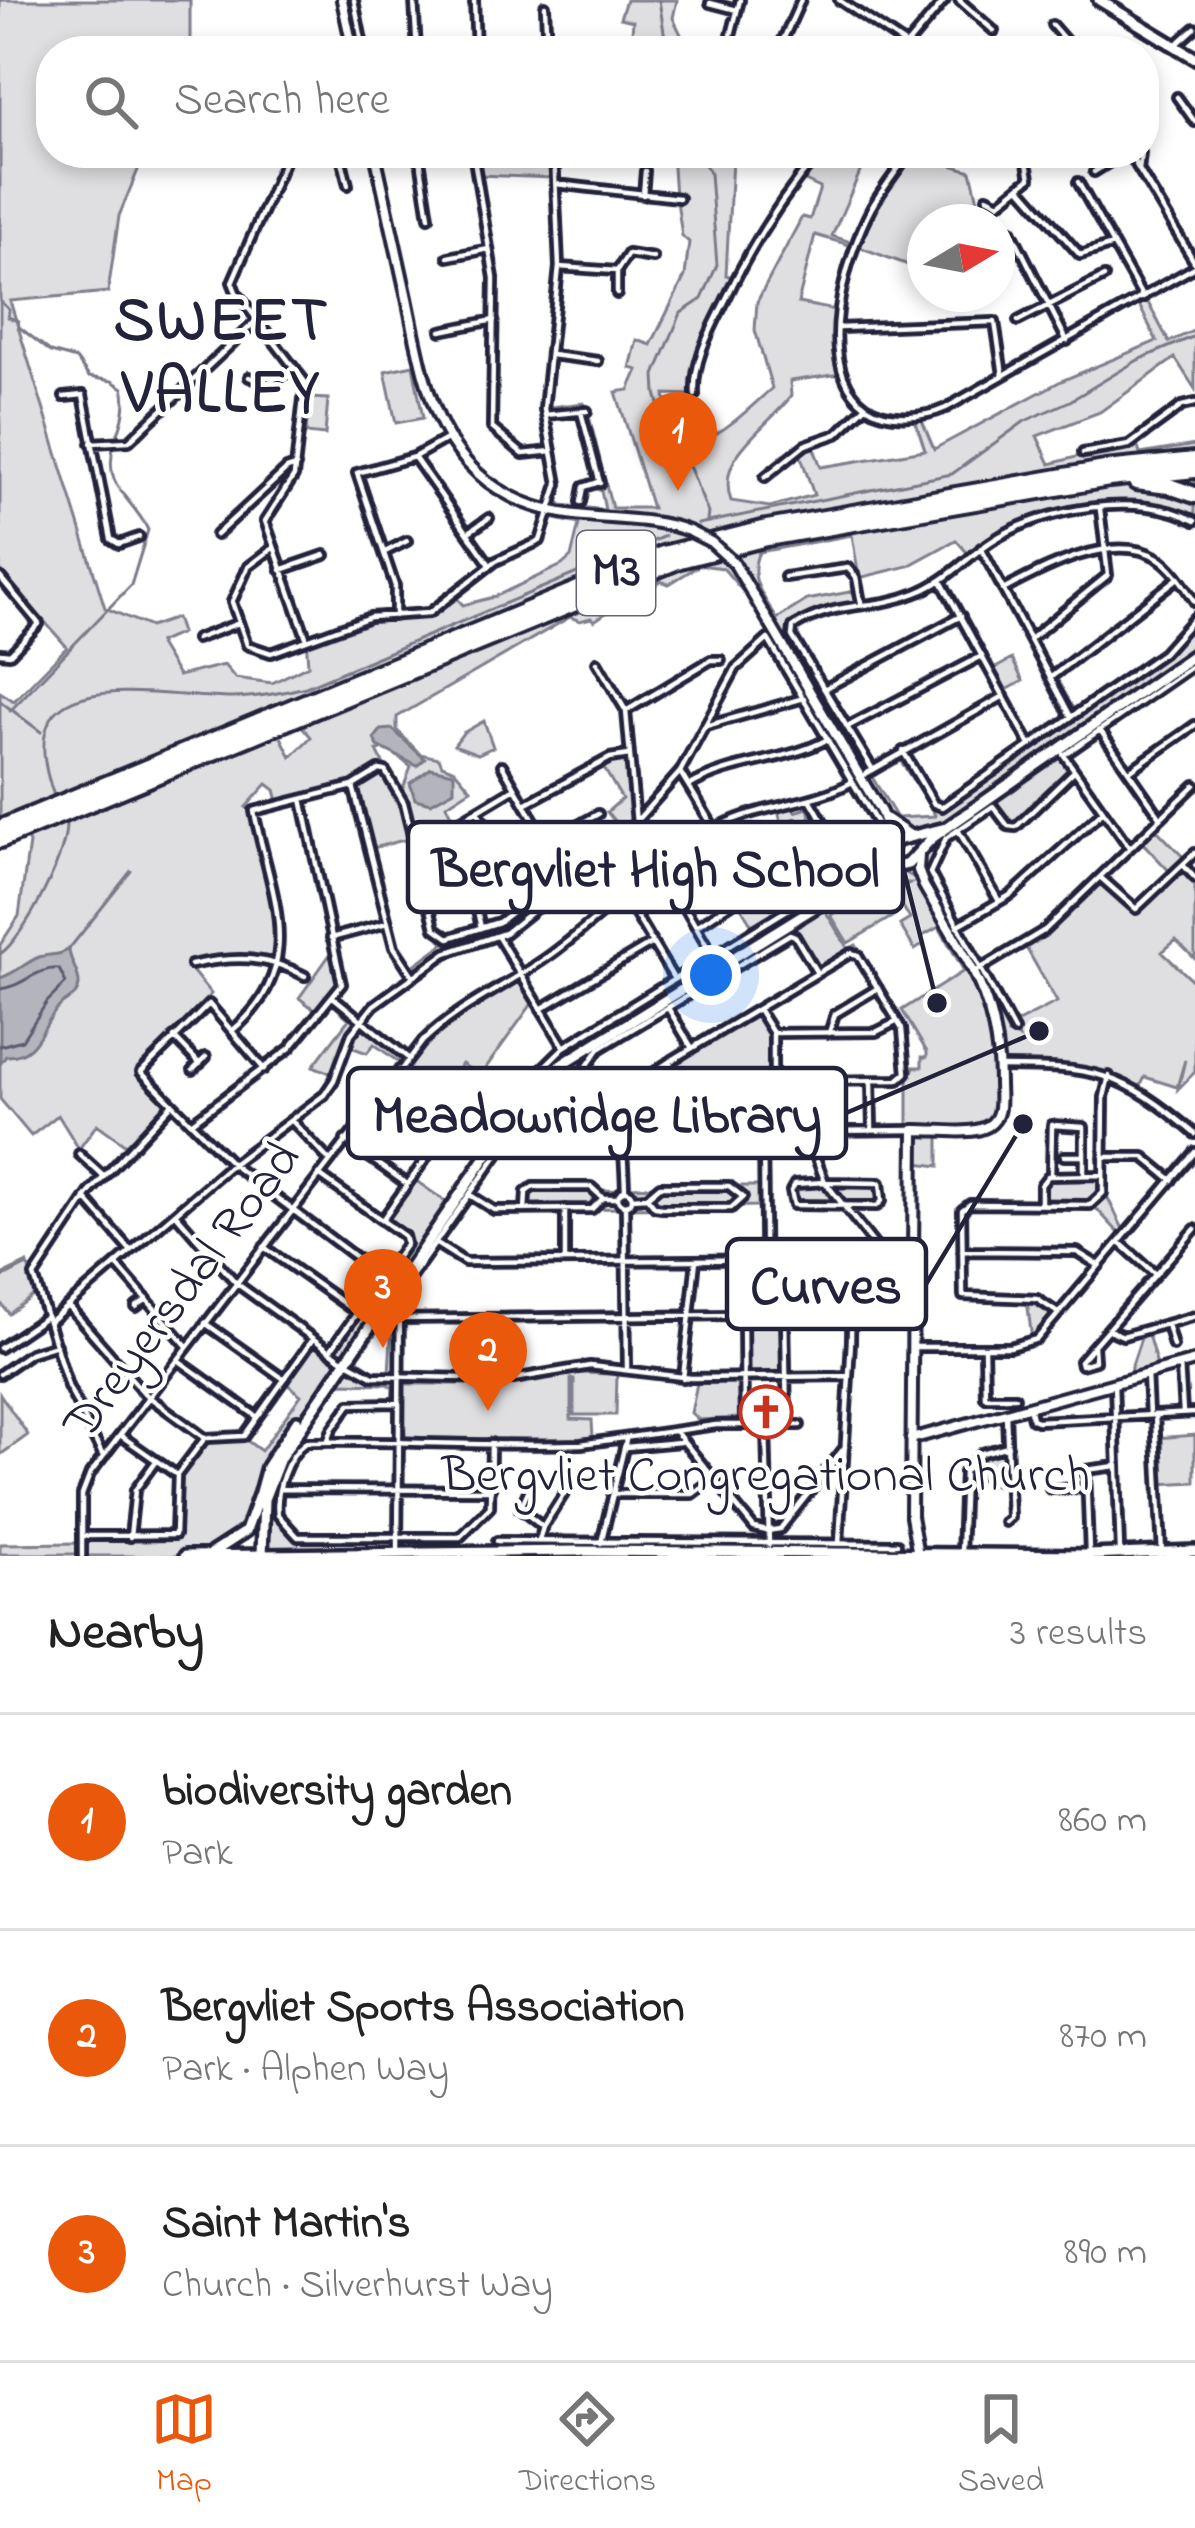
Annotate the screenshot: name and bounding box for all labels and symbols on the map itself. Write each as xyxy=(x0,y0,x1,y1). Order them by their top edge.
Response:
north arrow xyxy=(907,204,1015,312)
district label: SWEET VALLEY xyxy=(114,278,330,442)
pin: 1 xyxy=(639,392,717,491)
road number: M3 xyxy=(577,531,655,615)
callout: Bergvliet High School xyxy=(408,822,903,912)
text: Bergvliet High School xyxy=(430,834,880,914)
your location xyxy=(681,945,741,1005)
callout: Meadowridge Library xyxy=(348,1068,846,1158)
text: Meadowridge Library xyxy=(372,1080,822,1160)
street label: Dreyersdal Road xyxy=(45,1127,322,1459)
callout: Curves xyxy=(727,1239,926,1329)
pin: 3 xyxy=(344,1249,422,1348)
text: Curves xyxy=(750,1251,902,1329)
pin: 2 xyxy=(449,1312,527,1411)
church icon: Bergvliet Congregational Church xyxy=(738,1384,794,1440)
place label: Bergvliet Congregational Church xyxy=(440,1440,1090,1515)

